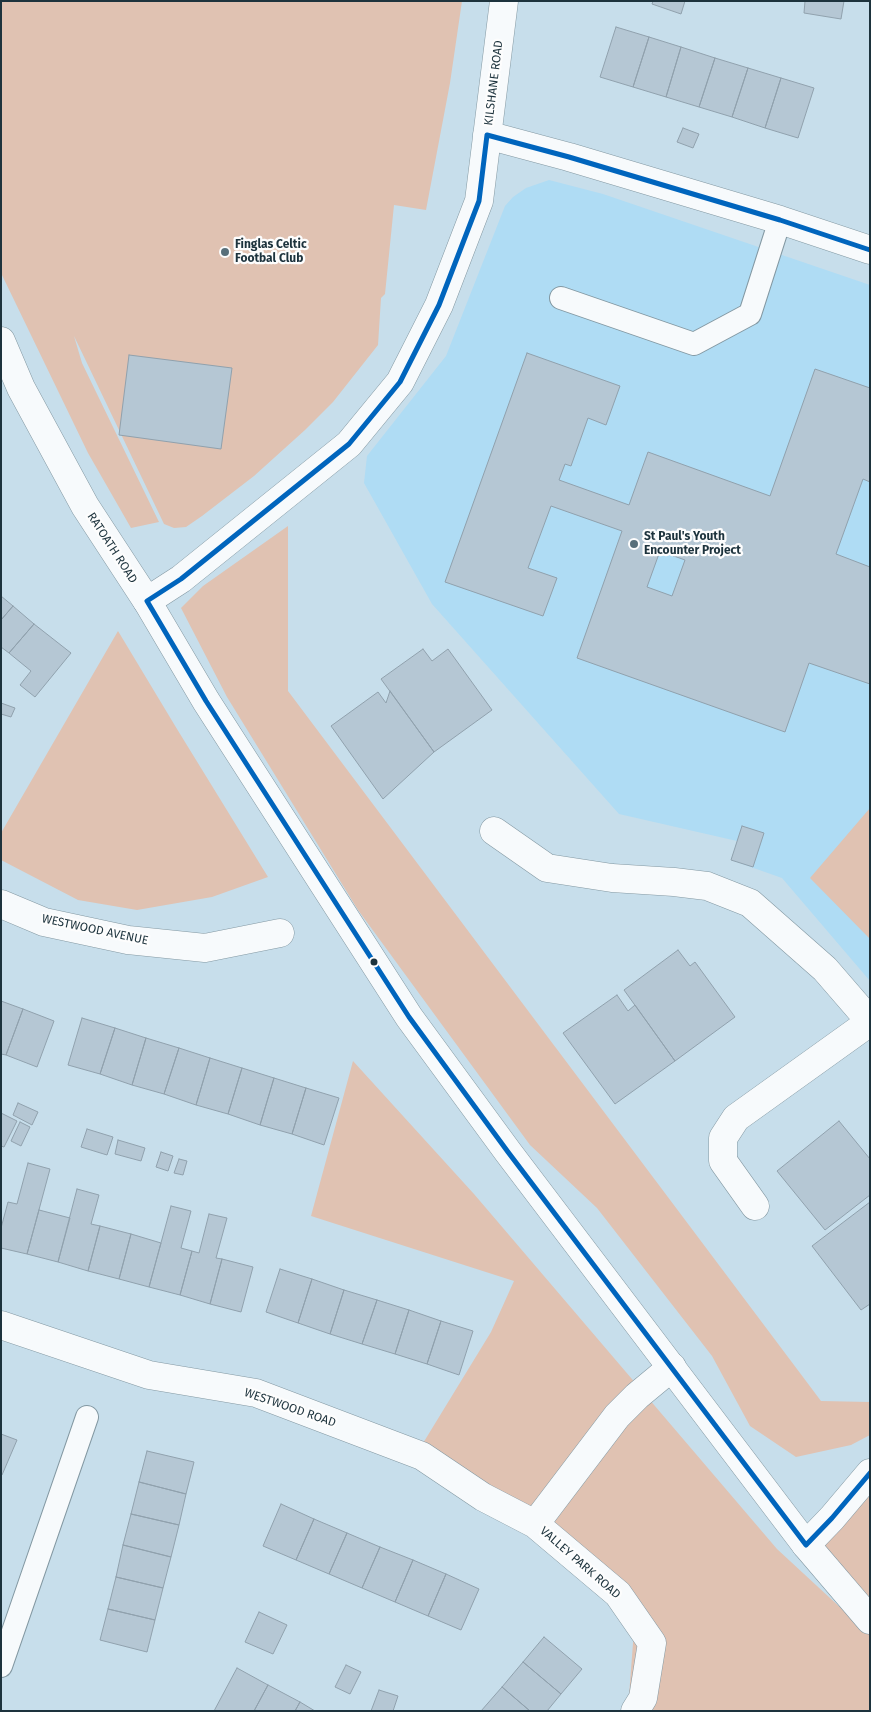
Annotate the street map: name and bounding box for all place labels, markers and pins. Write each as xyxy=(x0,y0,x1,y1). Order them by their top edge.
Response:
place label: Finglas Celtic Footbal Club xyxy=(235,238,307,266)
marker: Finglas Celtic Footbal Club xyxy=(219,246,231,258)
place label: St Paul's Youth Encounter Project xyxy=(644,530,741,558)
marker: St Paul's Youth Encounter Project xyxy=(628,538,640,550)
unlabelled marker xyxy=(369,957,379,967)

